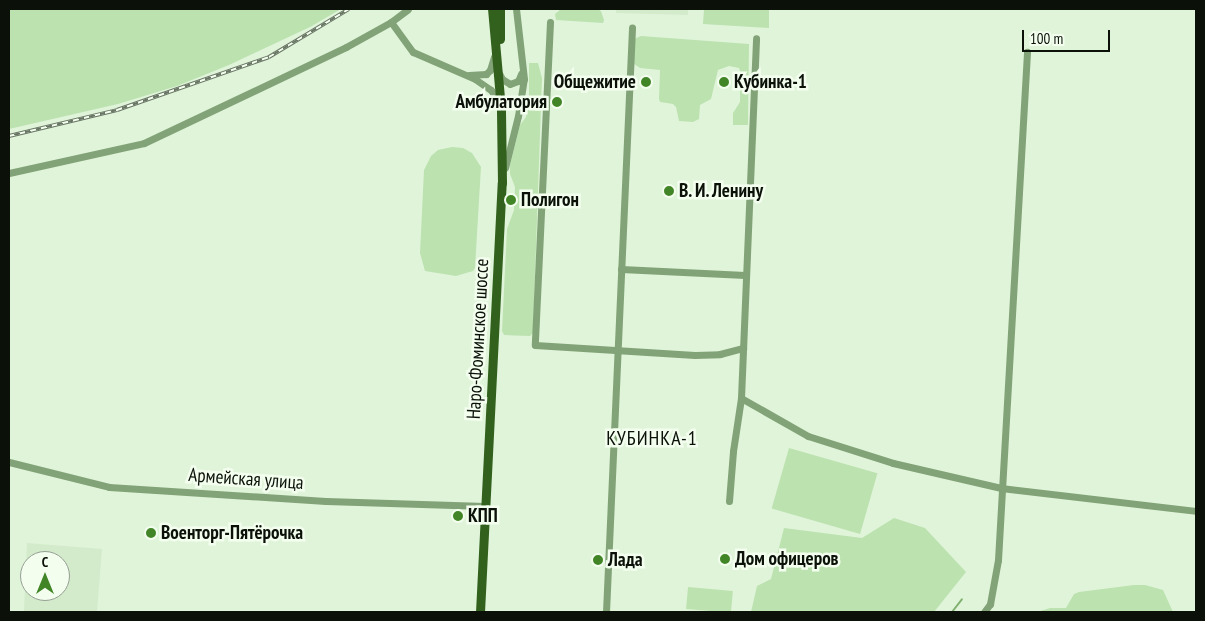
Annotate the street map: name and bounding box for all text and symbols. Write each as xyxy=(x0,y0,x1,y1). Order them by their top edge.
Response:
scale bar xyxy=(1025,20,1112,52)
text: 100 m xyxy=(1030,29,1063,48)
place label: Общежитие xyxy=(554,71,636,93)
place label: Кубинка-1 xyxy=(734,71,807,93)
marker: Общежитие xyxy=(640,76,652,88)
marker: Кубинка-1 xyxy=(718,76,730,88)
place label: Амбулатория xyxy=(455,91,547,113)
marker: Амбулатория xyxy=(551,96,563,108)
place label: В. И. Ленину xyxy=(679,180,766,202)
marker: В. И. Ленину xyxy=(663,185,675,197)
place label: Полигон xyxy=(521,189,579,211)
marker: Полигон xyxy=(505,194,517,206)
street label: Наро-Фоминское шоссе xyxy=(462,258,494,420)
district label: КУБИНКА-1 xyxy=(605,426,699,450)
street label: Армейская улица xyxy=(188,464,304,494)
place label: КПП xyxy=(468,505,498,527)
marker: КПП xyxy=(452,510,464,522)
place label: Военторг-Пятёрочка xyxy=(161,522,303,544)
marker: Военторг-Пятёрочка xyxy=(145,527,157,539)
place label: Дом офицеров xyxy=(735,548,839,570)
place label: Лада xyxy=(608,549,643,571)
north arrow xyxy=(20,551,70,601)
text: С xyxy=(42,553,48,571)
marker: Дом офицеров xyxy=(719,553,731,565)
marker: Лада xyxy=(592,554,604,566)

